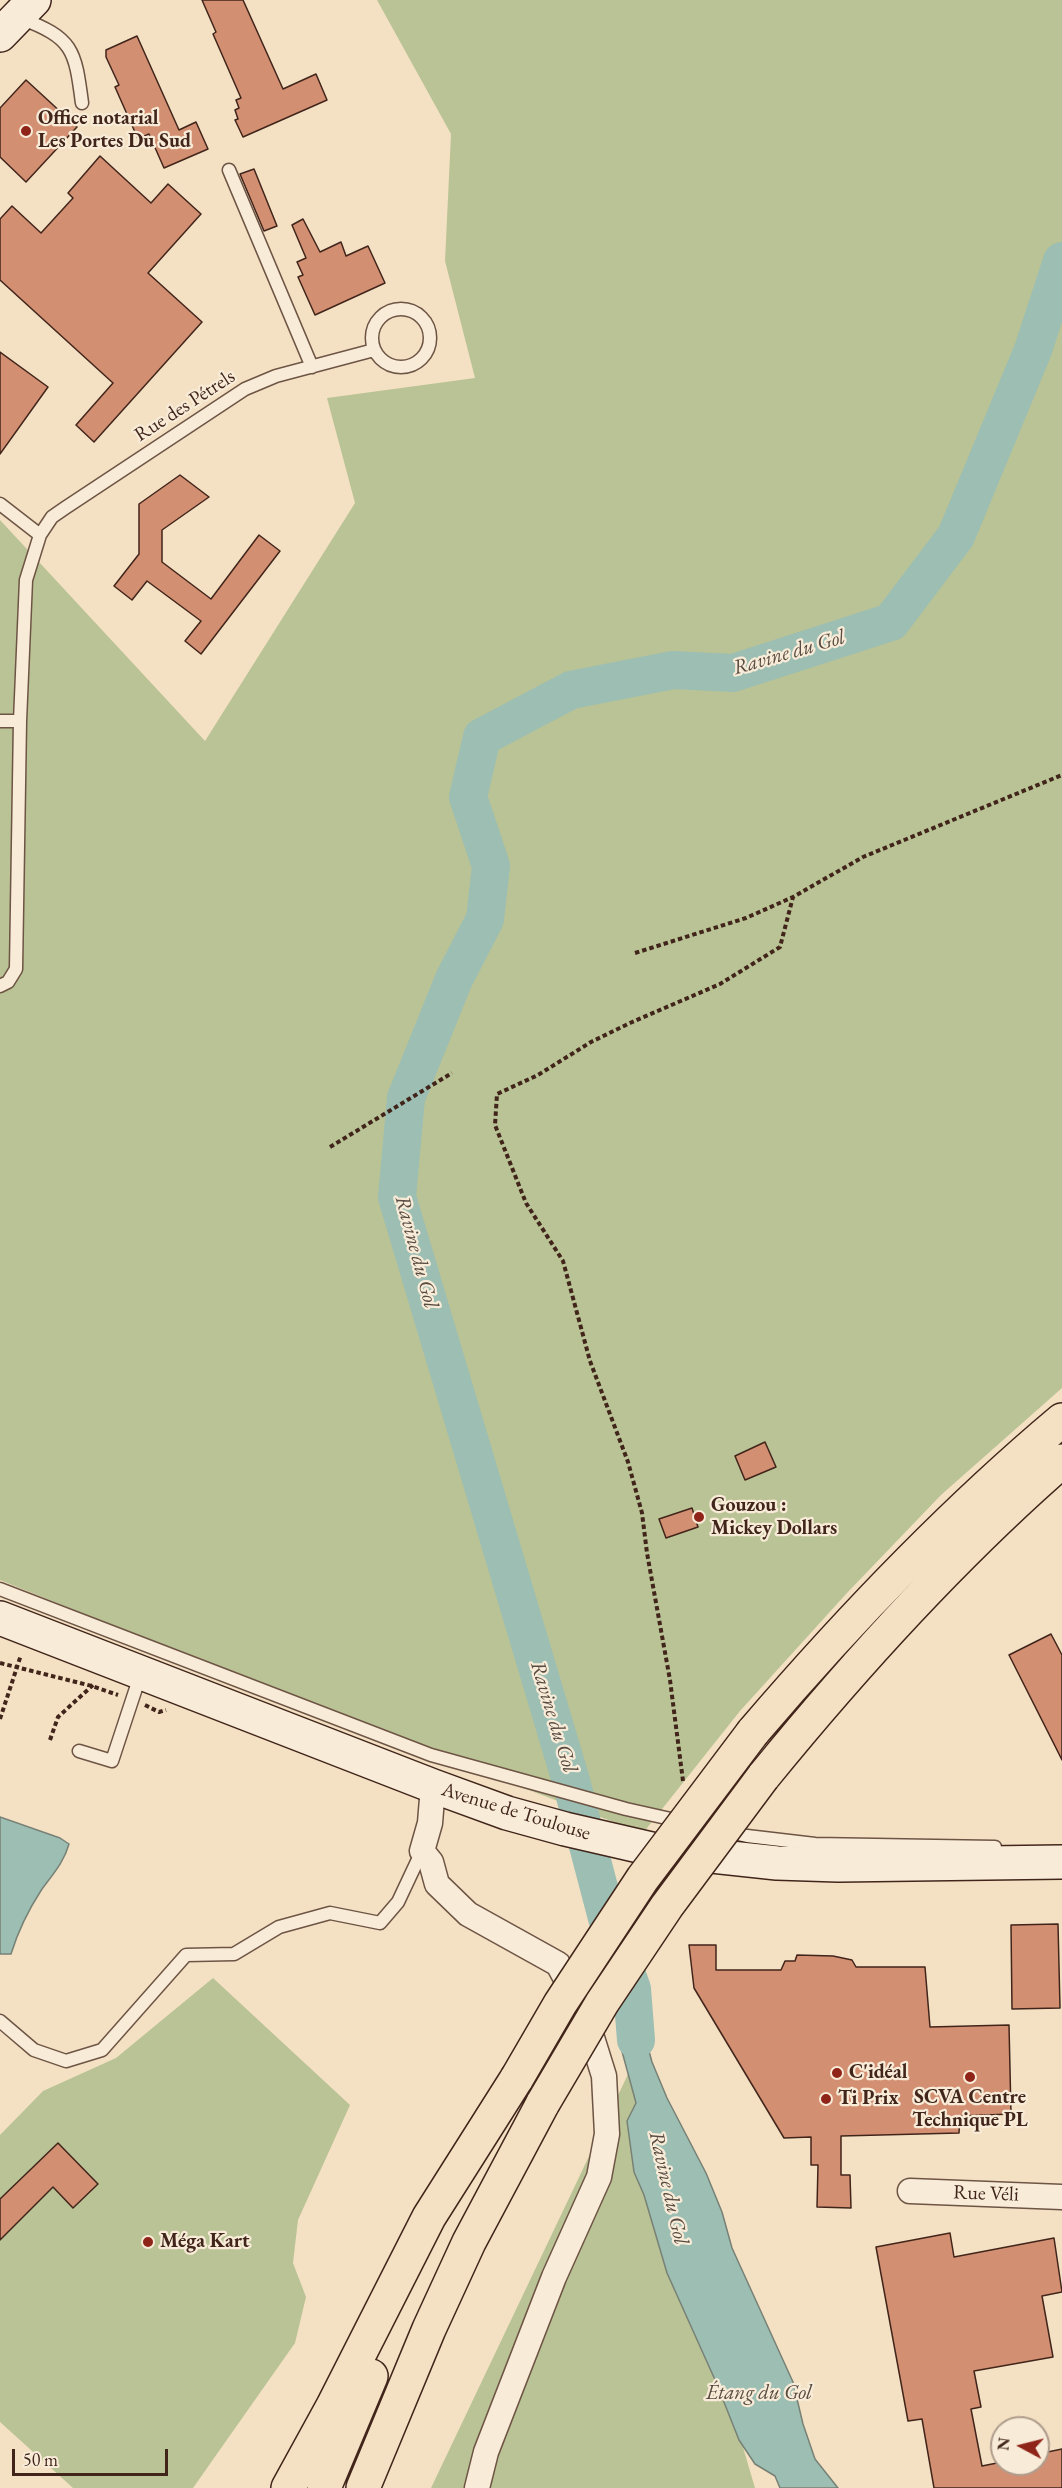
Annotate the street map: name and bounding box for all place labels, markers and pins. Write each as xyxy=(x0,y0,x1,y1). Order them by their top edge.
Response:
place label: Office notarial Les Portes Du Sud xyxy=(38,107,191,154)
marker: Office notarial Les Portes Du Sud xyxy=(19,124,33,138)
place label: Gouzou : Mickey Dollars xyxy=(711,1494,837,1541)
marker: Gouzou : Mickey Dollars xyxy=(692,1510,706,1524)
place label: C'idéal xyxy=(849,2061,907,2085)
marker: C'idéal xyxy=(830,2066,844,2080)
marker: SCVA Centre Technique PL xyxy=(963,2070,977,2084)
place label: SCVA Centre Technique PL xyxy=(912,2086,1028,2133)
place label: Ti Prix xyxy=(838,2087,899,2111)
marker: Ti Prix xyxy=(819,2092,833,2106)
place label: Méga Kart xyxy=(160,2230,250,2254)
marker: Méga Kart xyxy=(141,2235,155,2249)

